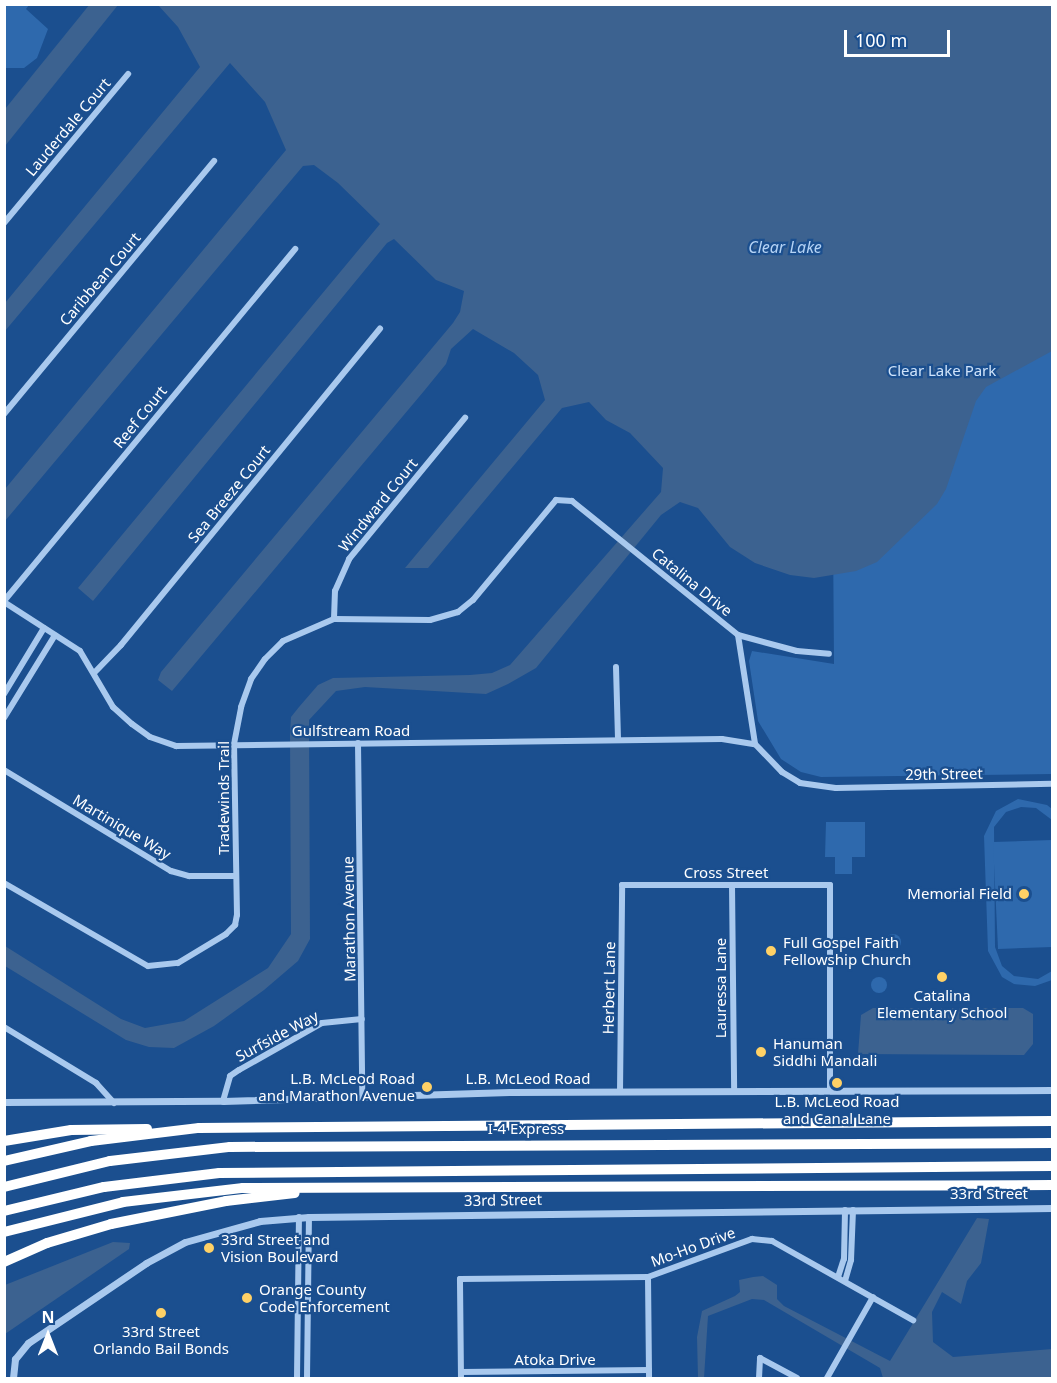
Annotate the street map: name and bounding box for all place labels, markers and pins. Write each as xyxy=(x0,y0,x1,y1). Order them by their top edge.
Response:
place label: Memorial Field xyxy=(907,885,1012,903)
marker: Memorial Field xyxy=(1017,887,1031,901)
place label: Full Gospel Faith Fellowship Church xyxy=(783,933,911,968)
marker: Full Gospel Faith Fellowship Church xyxy=(764,944,778,958)
marker: Catalina Elementary School xyxy=(935,970,949,984)
place label: Catalina Elementary School xyxy=(877,986,1007,1021)
place label: Hanuman Siddhi Mandali xyxy=(773,1034,877,1069)
marker: Hanuman Siddhi Mandali xyxy=(754,1045,768,1059)
place label: L.B. McLeod Road and Marathon Avenue xyxy=(258,1069,415,1104)
marker: L.B. McLeod Road and Canal Lane xyxy=(830,1076,844,1090)
marker: L.B. McLeod Road and Marathon Avenue xyxy=(420,1080,434,1094)
place label: L.B. McLeod Road and Canal Lane xyxy=(775,1092,899,1127)
place label: 33rd Street and Vision Boulevard xyxy=(221,1230,338,1265)
marker: 33rd Street and Vision Boulevard xyxy=(202,1241,216,1255)
place label: Orange County Code Enforcement xyxy=(259,1280,390,1315)
marker: Orange County Code Enforcement xyxy=(240,1291,254,1305)
marker: 33rd Street Orlando Bail Bonds xyxy=(154,1306,168,1320)
place label: 33rd Street Orlando Bail Bonds xyxy=(93,1322,229,1357)

